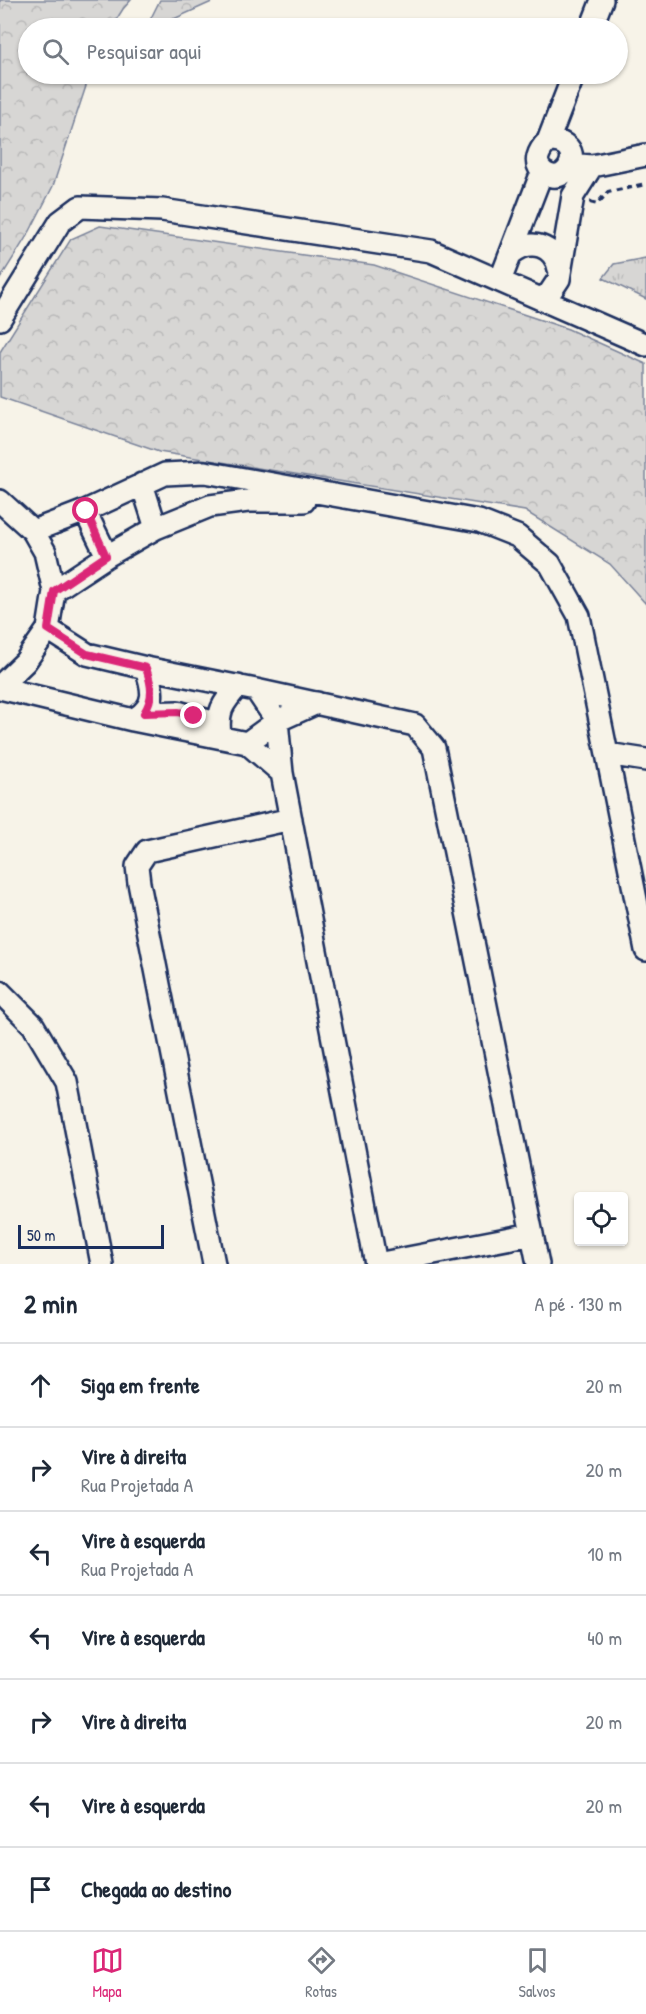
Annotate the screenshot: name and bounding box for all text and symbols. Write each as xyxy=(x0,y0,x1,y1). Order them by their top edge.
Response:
search box xyxy=(18,18,628,84)
icon: search xyxy=(39,35,72,68)
text: Pesquisar aqui xyxy=(87,36,202,66)
route start xyxy=(72,497,98,523)
route end xyxy=(180,702,206,728)
map controls xyxy=(574,1192,628,1246)
button: locate xyxy=(574,1192,628,1246)
scale bar xyxy=(18,1222,164,1250)
text: 50 m xyxy=(27,1224,56,1246)
text: 2 min xyxy=(24,1286,77,1321)
text: A pé · 130 m xyxy=(535,1290,622,1317)
icon: ahead xyxy=(24,1369,57,1402)
text: Siga em frente xyxy=(81,1370,200,1400)
text: 20 m xyxy=(585,1372,622,1399)
text: Vire à direita xyxy=(81,1441,186,1471)
icon: right xyxy=(24,1453,57,1486)
text: 20 m xyxy=(585,1456,622,1483)
text: Rua Projetada A xyxy=(81,1471,193,1498)
text: Vire à esquerda xyxy=(81,1525,205,1555)
icon: left xyxy=(24,1537,57,1570)
text: 10 m xyxy=(588,1540,622,1567)
text: Rua Projetada A xyxy=(81,1555,193,1582)
icon: left xyxy=(24,1621,57,1654)
text: Vire à esquerda xyxy=(81,1622,205,1652)
text: 40 m xyxy=(587,1624,622,1651)
icon: right xyxy=(24,1705,57,1738)
text: Vire à direita xyxy=(81,1706,186,1736)
text: 20 m xyxy=(585,1708,622,1735)
icon: left xyxy=(24,1789,57,1822)
text: Vire à esquerda xyxy=(81,1790,205,1820)
text: 20 m xyxy=(585,1792,622,1819)
icon: arrive xyxy=(24,1873,57,1906)
text: Chegada ao destino xyxy=(81,1874,231,1904)
tab: Mapa xyxy=(91,1944,124,2002)
tab: Rotas xyxy=(305,1944,338,2002)
tab: Salvos xyxy=(519,1944,555,2002)

